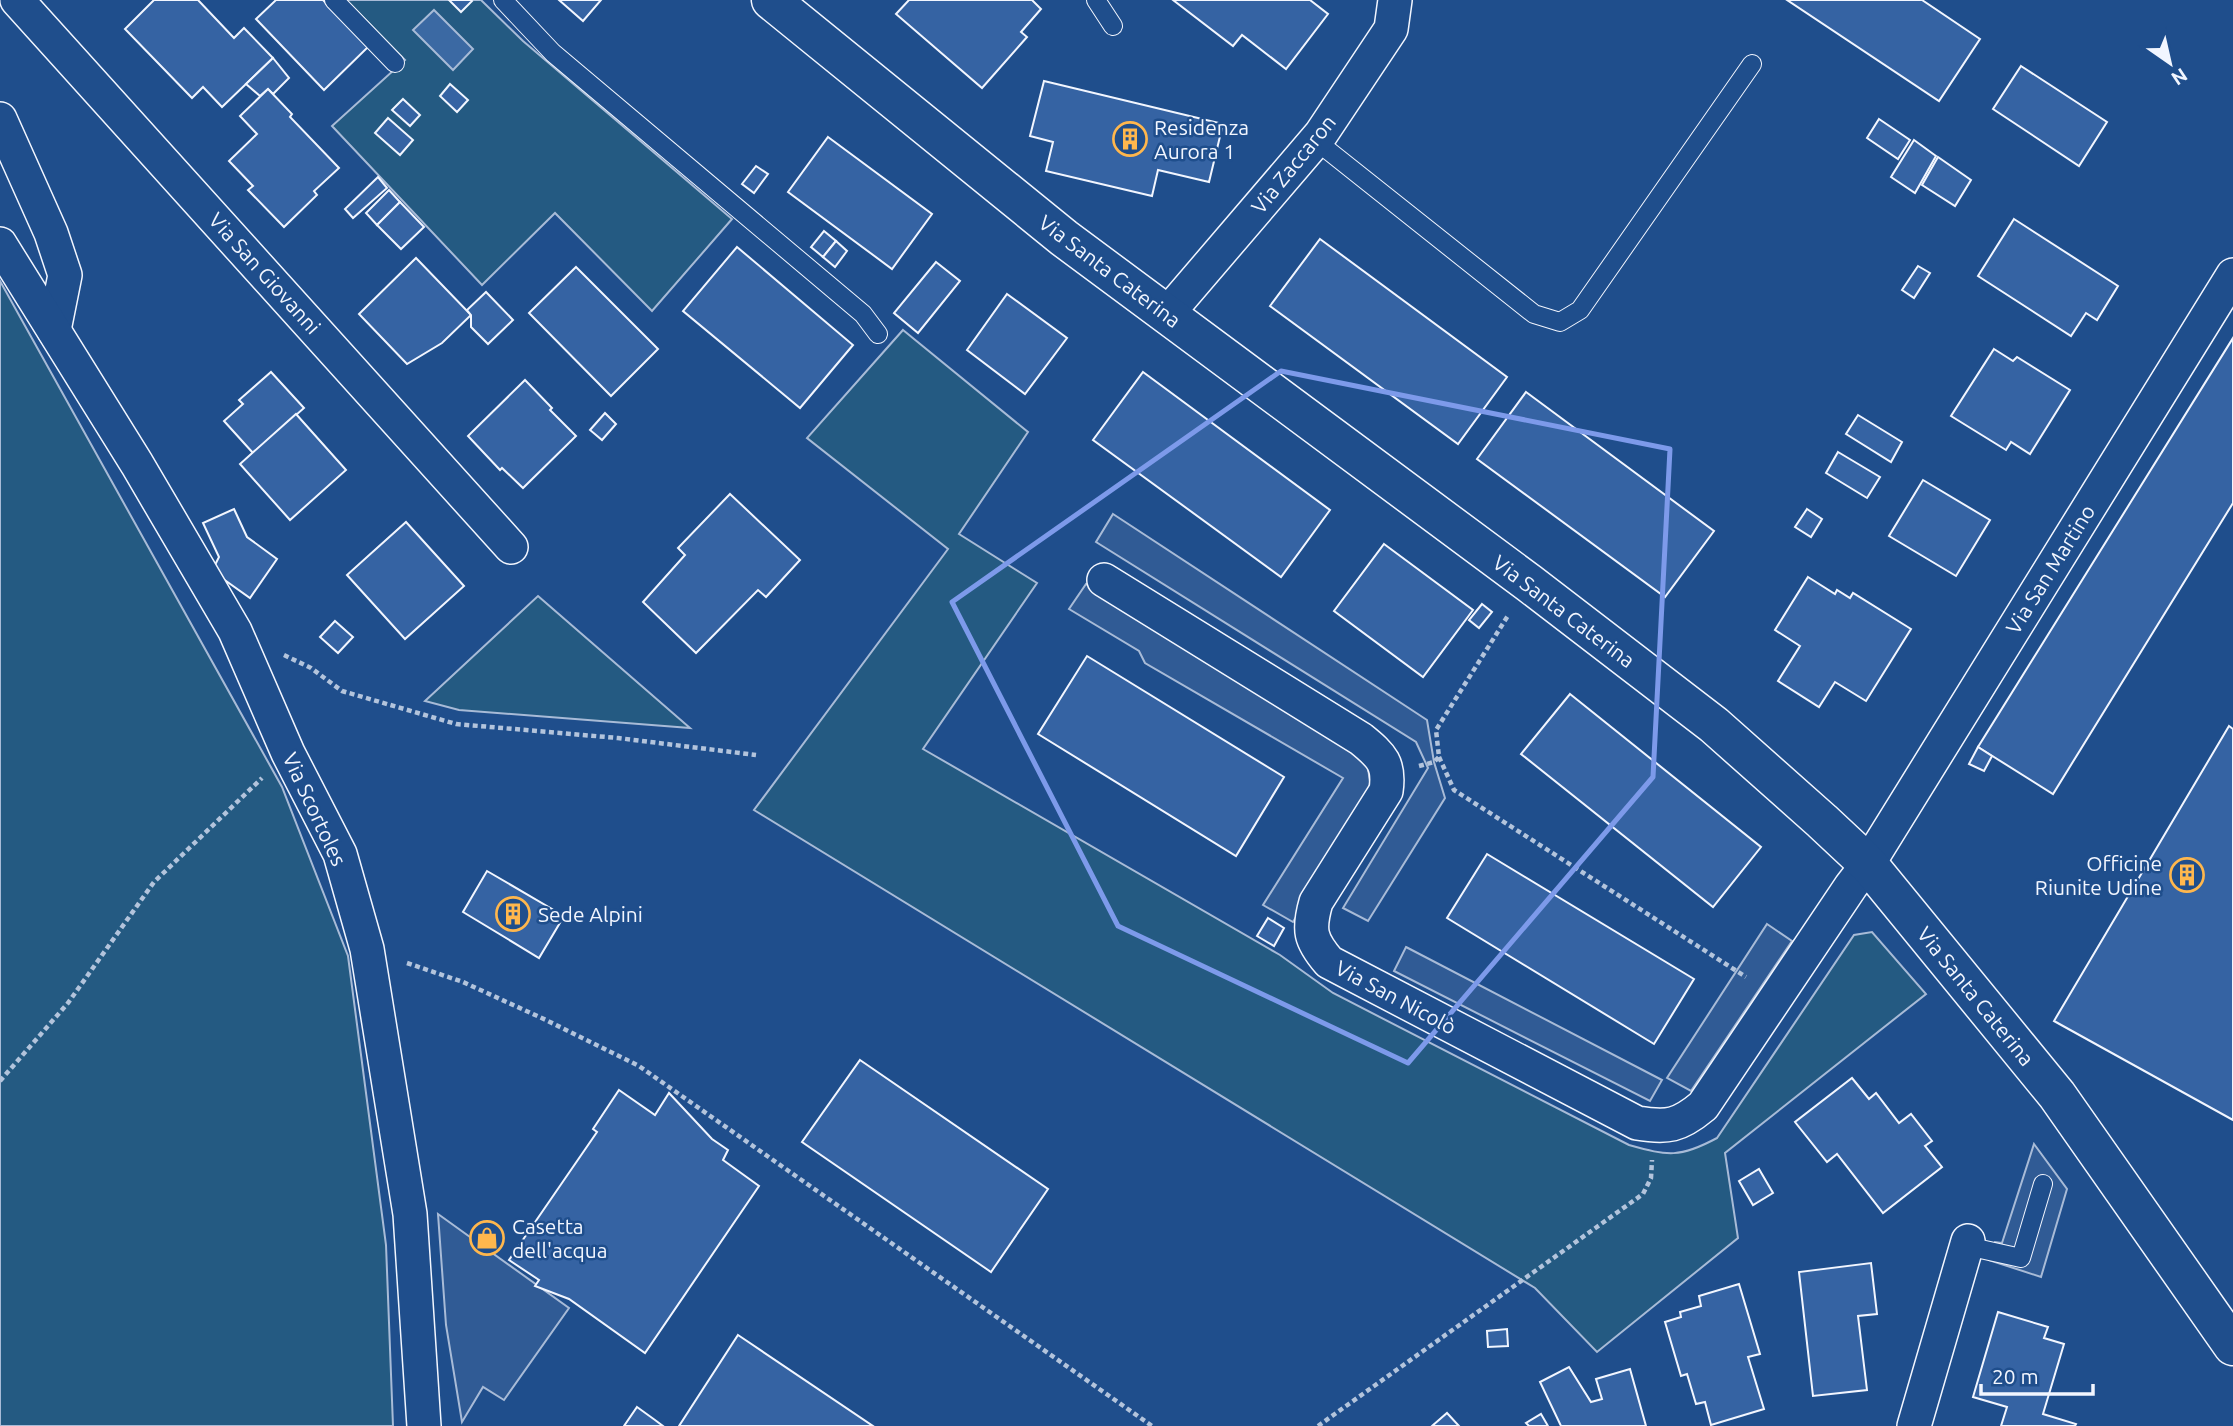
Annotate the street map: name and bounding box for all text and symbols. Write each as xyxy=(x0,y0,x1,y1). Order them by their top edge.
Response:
north arrow xyxy=(2135,28,2205,98)
text: N xyxy=(2167,64,2192,90)
street label: Via Zaccaron xyxy=(1246,110,1340,218)
place label: Residenza Aurora 1 xyxy=(1154,115,1249,163)
building icon: Residenza Aurora 1 xyxy=(1111,120,1149,158)
street label: Via San Giovanni xyxy=(204,207,326,339)
street label: Via Santa Caterina xyxy=(1034,210,1186,332)
street label: Via San Martino xyxy=(2001,500,2099,638)
street label: Via Santa Caterina xyxy=(1488,550,1640,672)
street label: Via Scortoles xyxy=(278,748,352,870)
place label: Officine Riunite Udine xyxy=(2035,851,2162,899)
building icon: Officine Riunite Udine xyxy=(2168,856,2206,894)
building icon: Sede Alpini xyxy=(494,895,532,933)
place label: Sede Alpini xyxy=(538,902,643,926)
street label: Via Santa Caterina xyxy=(1913,922,2039,1070)
street label: Via San Nicolò xyxy=(1332,955,1460,1039)
place label: Casetta dell'acqua xyxy=(512,1214,608,1262)
shop icon: Casetta dell'acqua xyxy=(468,1219,506,1257)
scale bar xyxy=(1981,1352,2093,1396)
text: 20 m xyxy=(1992,1364,2039,1388)

